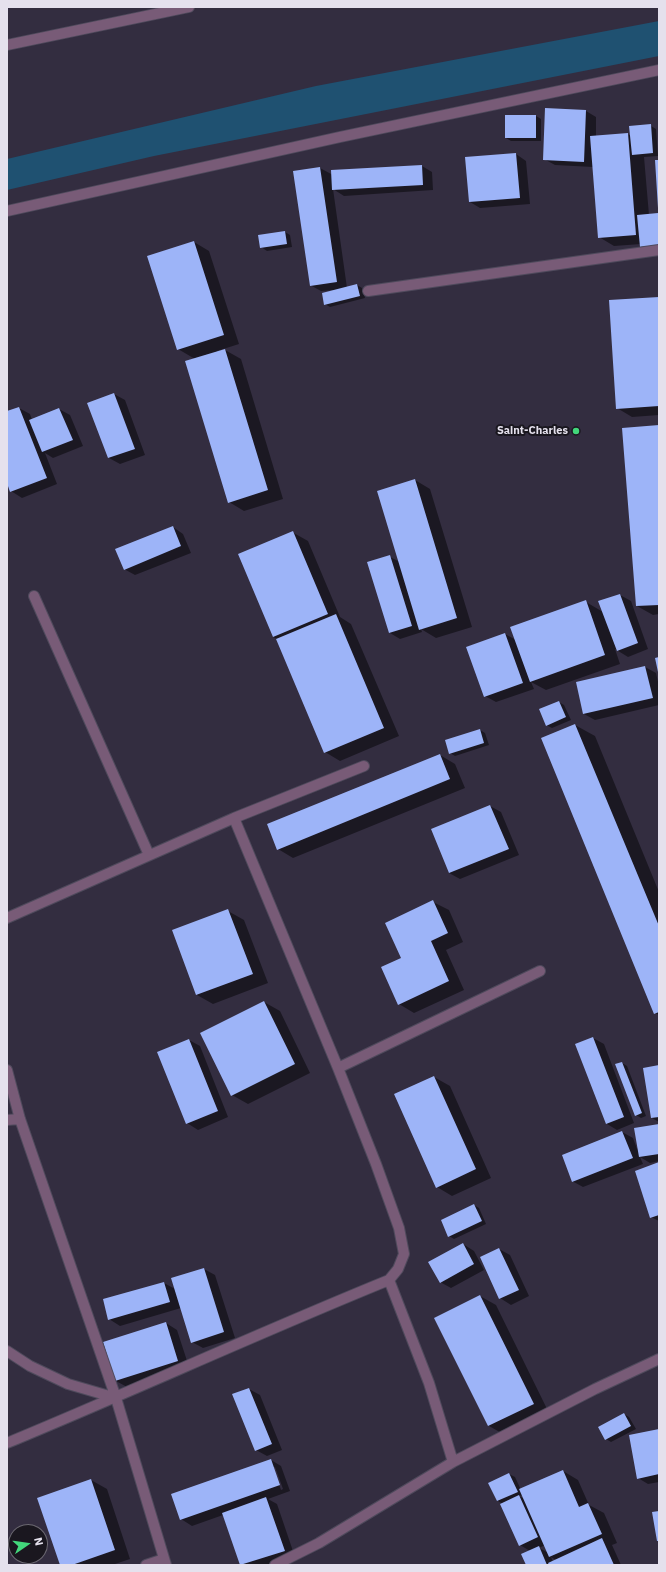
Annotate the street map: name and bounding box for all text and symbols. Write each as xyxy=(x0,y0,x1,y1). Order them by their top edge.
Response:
place label: Saint-Charles xyxy=(497,424,568,438)
marker: Saint-Charles xyxy=(571,426,581,436)
north arrow xyxy=(8,1524,48,1564)
text: N xyxy=(31,1536,46,1547)

